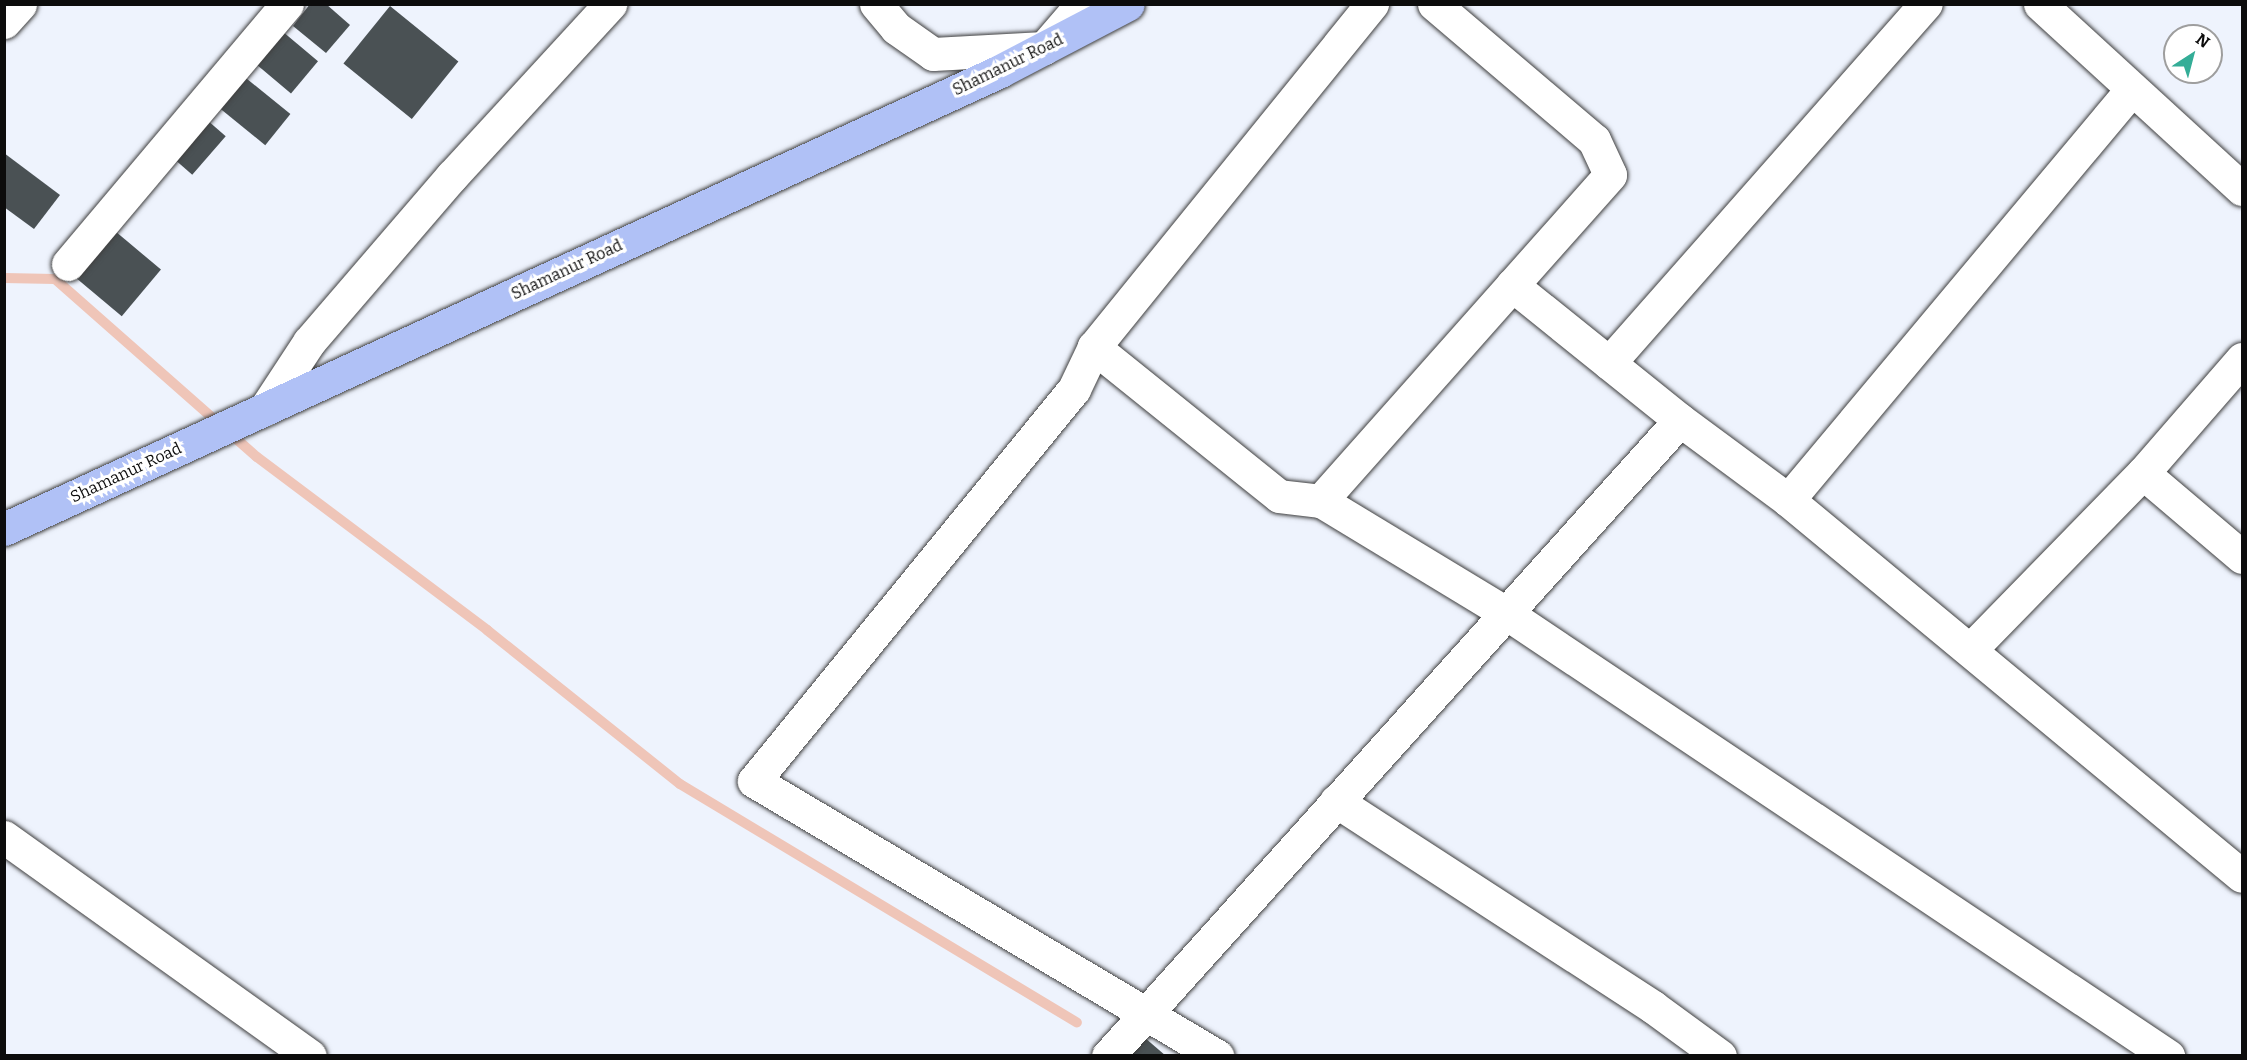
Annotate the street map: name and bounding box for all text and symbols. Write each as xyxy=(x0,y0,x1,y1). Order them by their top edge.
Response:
north arrow xyxy=(2163,24,2223,84)
text: N xyxy=(2192,29,2213,52)
street label: Shamanur Road xyxy=(950,30,1066,100)
street label: Shamanur Road xyxy=(508,236,626,304)
street label: Shamanur Road xyxy=(67,439,185,507)

